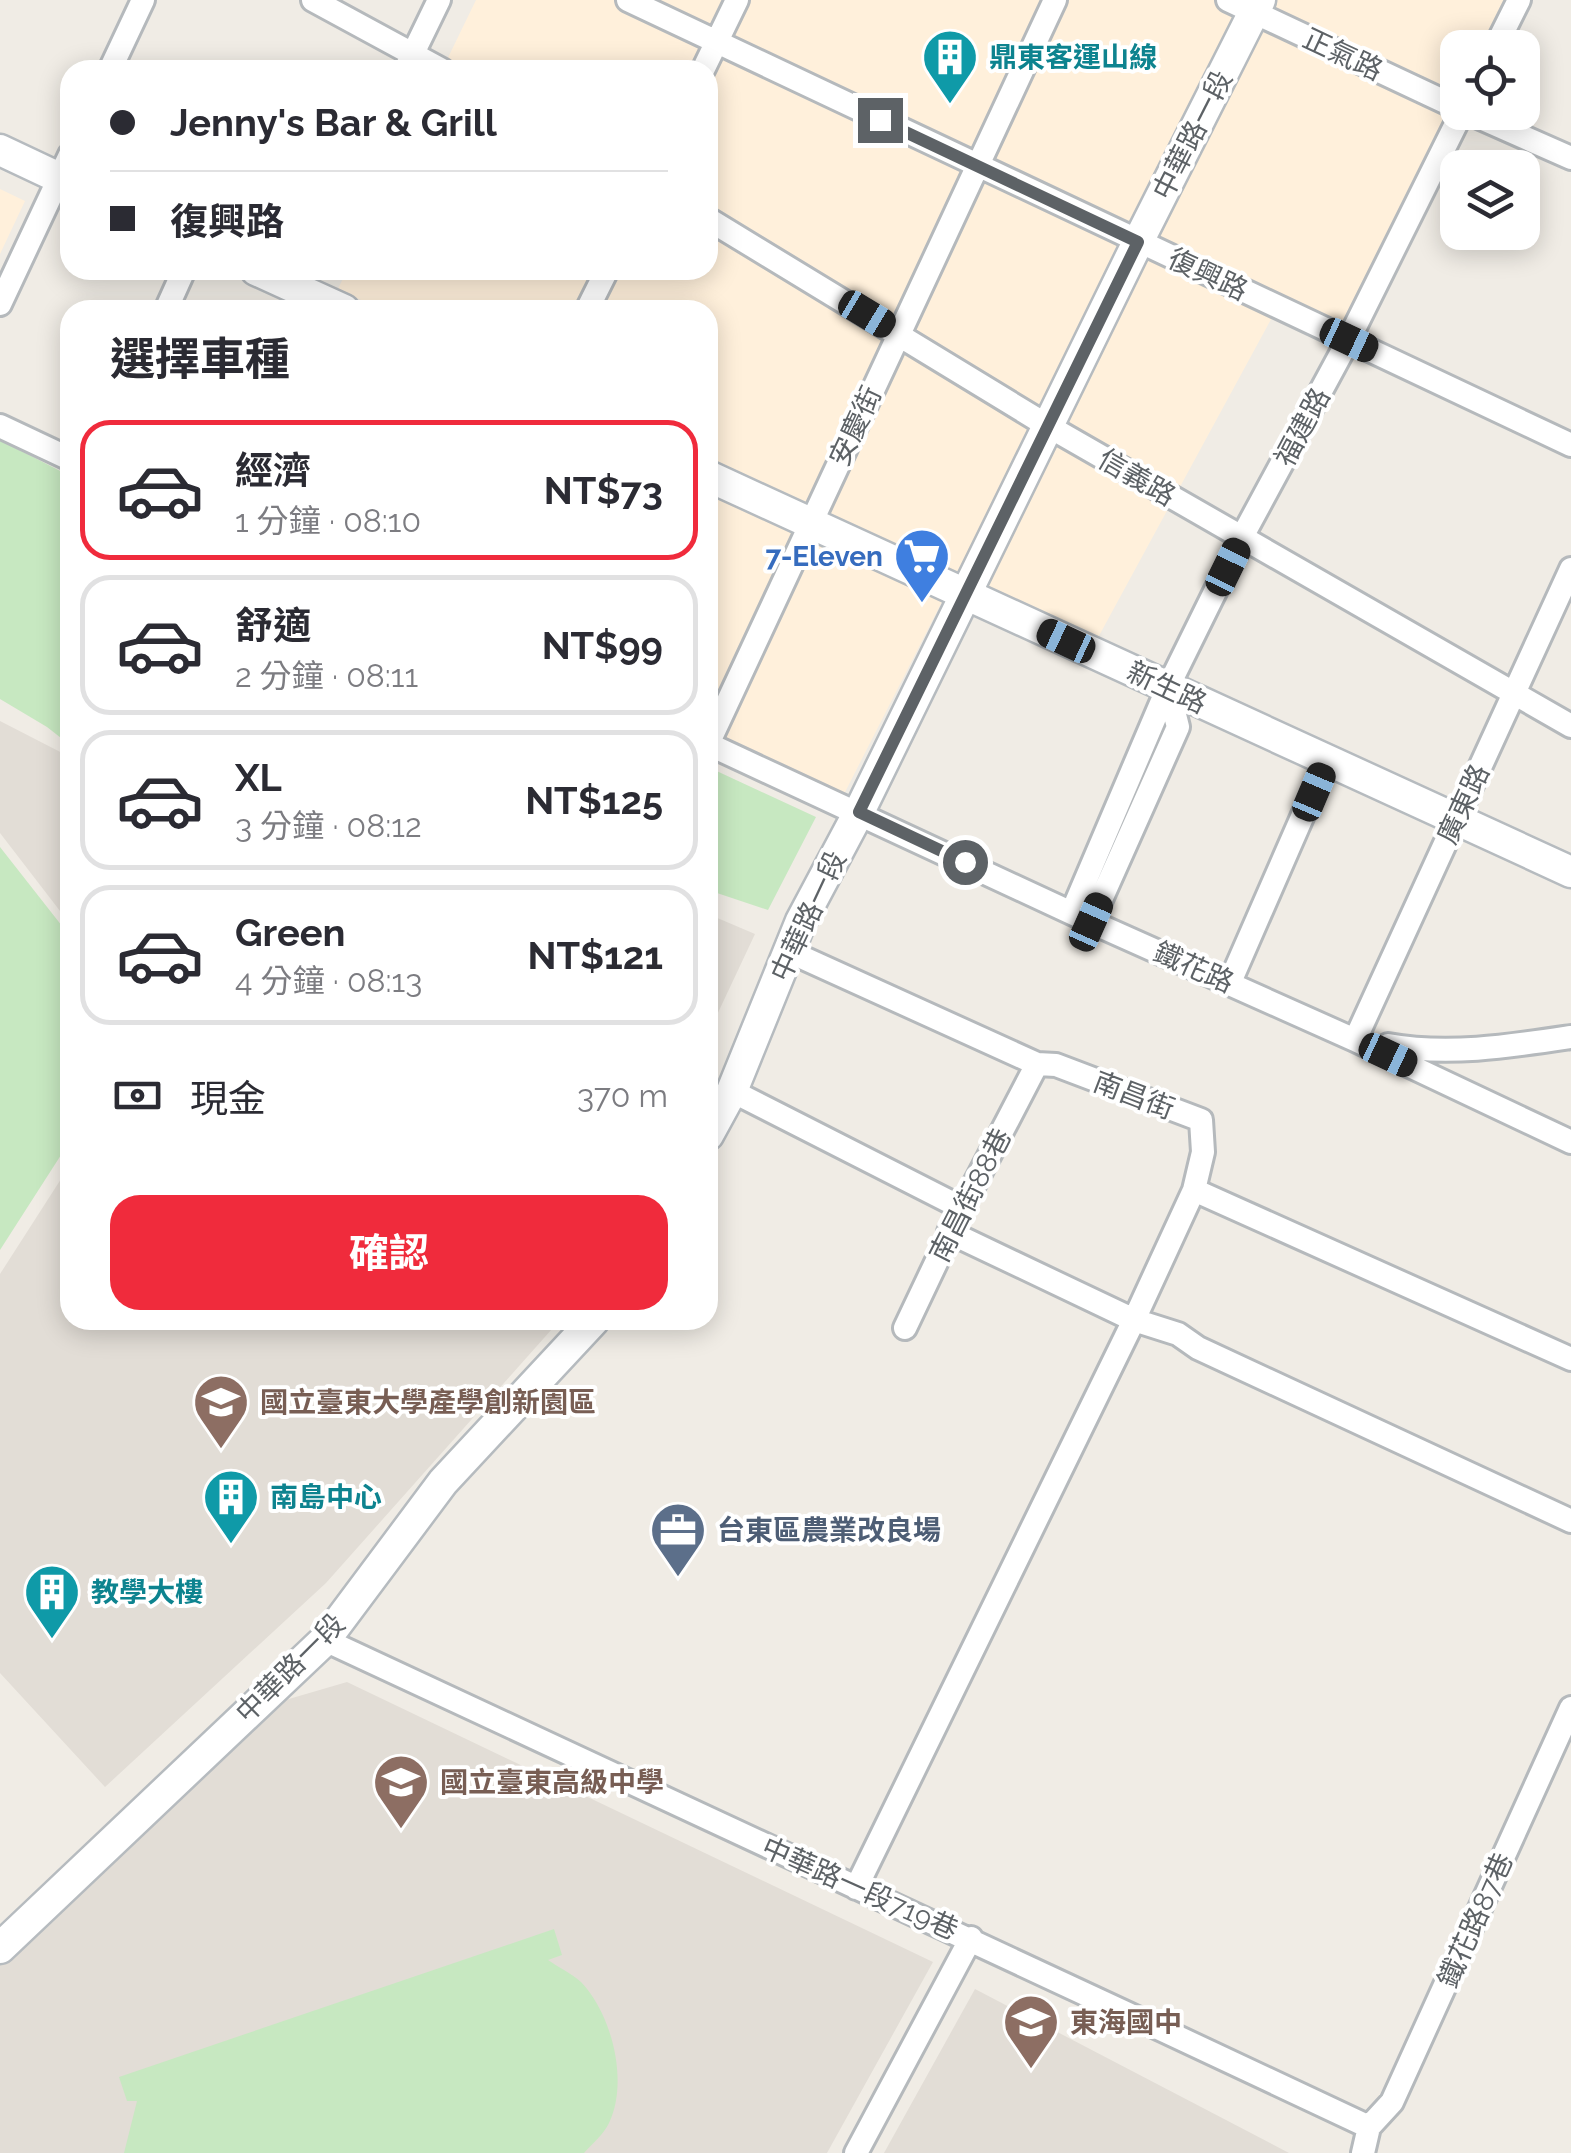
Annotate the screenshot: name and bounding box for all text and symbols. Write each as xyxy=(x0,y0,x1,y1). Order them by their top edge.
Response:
street label: 正氣路 xyxy=(1298,22,1388,87)
building icon: 鼎東客運山線 xyxy=(920,27,980,106)
map controls xyxy=(1440,30,1540,250)
button: locate xyxy=(1440,30,1540,130)
place label: 鼎東客運山線 xyxy=(989,41,1157,74)
street label: 中華路一段 xyxy=(1146,65,1239,205)
route end xyxy=(858,98,903,143)
text: Jenny's Bar & Grill xyxy=(170,100,497,145)
button: layers xyxy=(1440,150,1540,250)
text: 復興路 xyxy=(170,199,284,244)
street label: 復興路 xyxy=(1163,242,1253,307)
car xyxy=(834,286,900,342)
car xyxy=(1315,314,1383,366)
text: 選擇車種 xyxy=(110,333,290,386)
street label: 安慶街 xyxy=(823,381,888,471)
street label: 福建路 xyxy=(1268,382,1337,472)
street label: 信義路 xyxy=(1092,442,1181,513)
icon: car xyxy=(115,445,205,535)
text: 經濟 xyxy=(235,448,311,493)
text: NT$73 xyxy=(544,468,663,513)
text: 1 分鐘 · 08:10 xyxy=(235,502,421,539)
supermarket icon: 7-Eleven xyxy=(892,526,952,605)
car xyxy=(1201,533,1255,601)
place label: 7-Eleven xyxy=(766,540,883,573)
icon: car xyxy=(115,600,205,690)
text: 舒適 xyxy=(235,603,311,648)
car xyxy=(1032,615,1100,667)
text: NT$99 xyxy=(542,623,663,668)
street label: 新生路 xyxy=(1122,655,1212,720)
text: 2 分鐘 · 08:11 xyxy=(235,657,418,694)
icon: car xyxy=(115,755,205,845)
text: XL xyxy=(235,755,282,800)
car xyxy=(1288,759,1340,825)
street label: 廣東路 xyxy=(1431,759,1496,849)
text: NT$125 xyxy=(525,778,663,823)
text: 3 分鐘 · 08:12 xyxy=(235,807,422,844)
route start xyxy=(943,840,988,885)
street label: 中華路一段 xyxy=(764,846,853,987)
car xyxy=(1065,888,1117,956)
icon: car xyxy=(115,910,205,1000)
text: Green xyxy=(235,910,345,955)
text: NT$121 xyxy=(527,933,663,978)
street label: 鐵花路 xyxy=(1149,935,1239,1000)
text: 4 分鐘 · 08:13 xyxy=(235,962,422,999)
car xyxy=(1354,1029,1422,1081)
street label: 南昌街 xyxy=(1089,1065,1179,1126)
icon: cash xyxy=(110,1068,165,1123)
text: 現金 xyxy=(190,1076,266,1121)
text: 370 m xyxy=(577,1077,668,1114)
street label: 南昌街88巷 xyxy=(923,1123,1018,1267)
button: 確認 xyxy=(110,1195,668,1310)
school or university icon: 國立臺東大學產學創新園區 xyxy=(191,1372,251,1451)
place label: 國立臺東大學產學創新園區 xyxy=(260,1386,596,1419)
building icon: 南島中心 xyxy=(201,1467,261,1546)
place label: 南島中心 xyxy=(270,1481,382,1514)
office icon: 台東區農業改良場 xyxy=(648,1500,708,1579)
place label: 台東區農業改良場 xyxy=(717,1514,941,1547)
building icon: 教學大樓 xyxy=(22,1562,82,1641)
place label: 教學大樓 xyxy=(91,1576,203,1609)
street label: 中華路一段 xyxy=(229,1607,352,1730)
school or university icon: 國立臺東高級中學 xyxy=(371,1752,431,1831)
place label: 國立臺東高級中學 xyxy=(440,1766,664,1799)
street label: 中華路一段719巷 xyxy=(757,1830,963,1947)
street label: 鐵花路87巷 xyxy=(1431,1848,1520,1993)
school or university icon: 東海國中 xyxy=(1001,1992,1061,2071)
place label: 東海國中 xyxy=(1070,2006,1182,2039)

